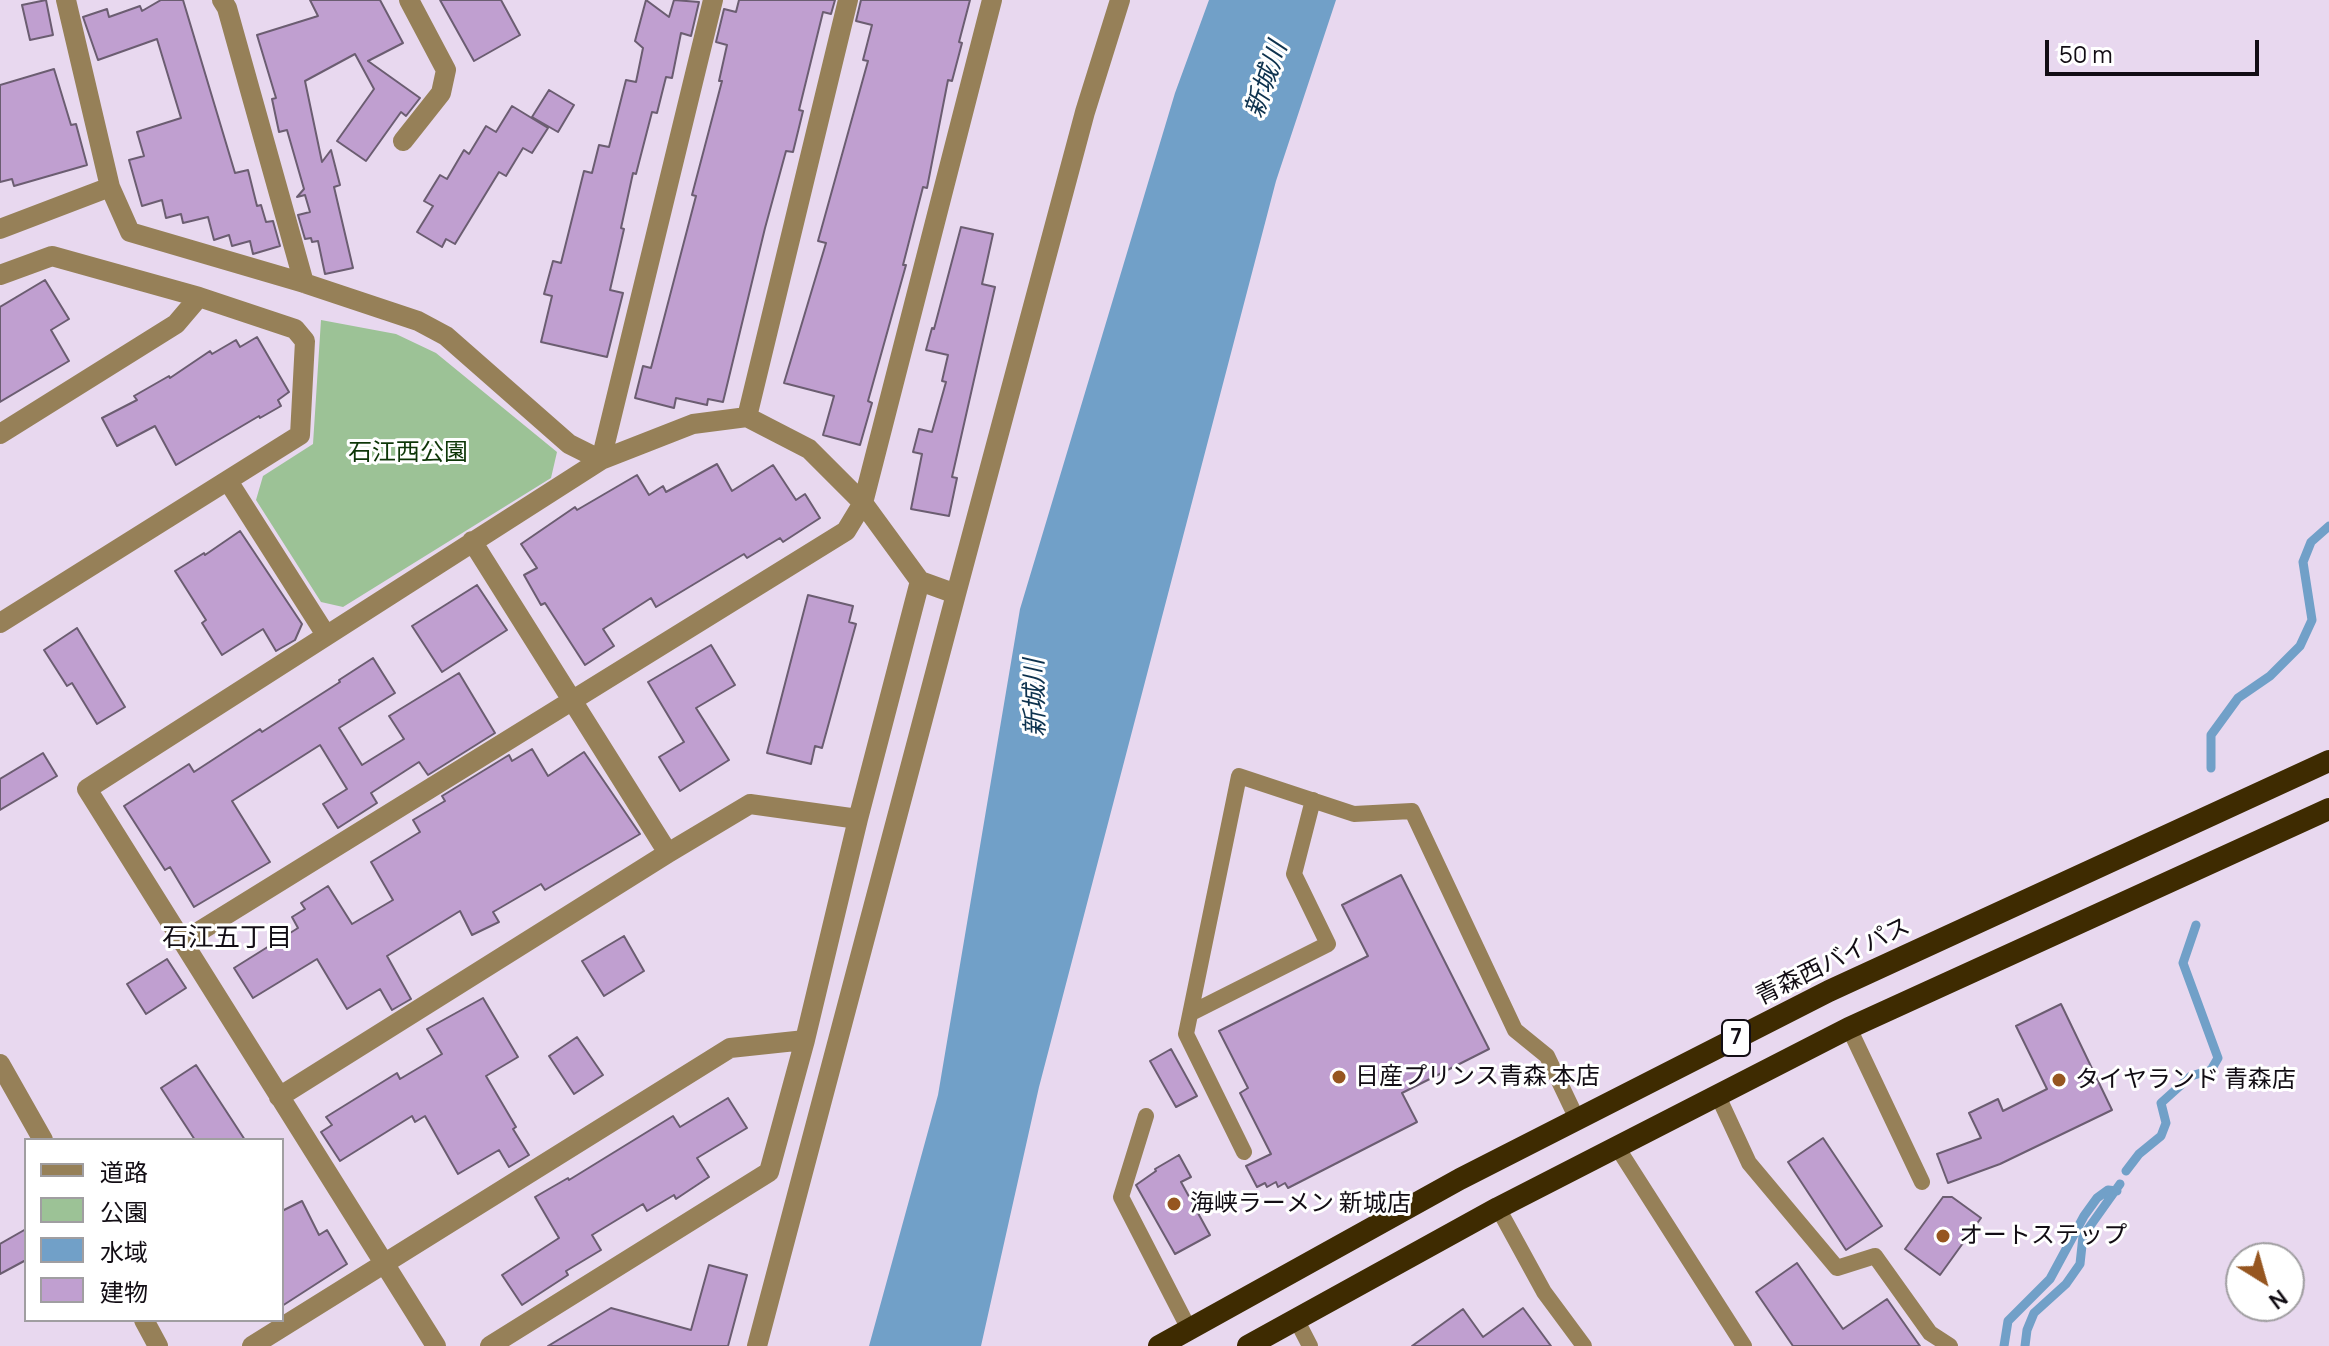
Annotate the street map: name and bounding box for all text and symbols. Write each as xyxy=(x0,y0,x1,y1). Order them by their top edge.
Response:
scale bar xyxy=(2049,24,2263,74)
text: 50 m xyxy=(2059,37,2113,70)
water label: 新城川 xyxy=(1240,38,1294,122)
park label: 石江西公園 xyxy=(348,439,468,467)
water label: 新城川 xyxy=(1020,659,1052,737)
street label: 青森西バイパス xyxy=(1751,912,1915,1012)
district label: 石江五丁目 xyxy=(162,923,292,955)
road number: 7 xyxy=(1722,1020,1750,1056)
place label: 日産プリンス青森 本店 xyxy=(1355,1063,1600,1091)
place label: タイヤランド 青森店 xyxy=(2075,1066,2296,1094)
marker: 日産プリンス青森 本店 xyxy=(1330,1068,1348,1086)
marker: タイヤランド 青森店 xyxy=(2050,1071,2068,1089)
legend xyxy=(24,1138,284,1322)
text: 道路 xyxy=(100,1155,148,1188)
place label: 海峡ラーメン 新城店 xyxy=(1190,1190,1411,1218)
text: 公園 xyxy=(100,1195,148,1228)
marker: 海峡ラーメン 新城店 xyxy=(1165,1195,1183,1213)
place label: オートステップ xyxy=(1959,1222,2127,1250)
marker: オートステップ xyxy=(1934,1227,1952,1245)
text: 水域 xyxy=(100,1235,148,1268)
north arrow xyxy=(2225,1242,2305,1322)
text: 建物 xyxy=(100,1275,148,1308)
text: N xyxy=(2263,1283,2294,1316)

